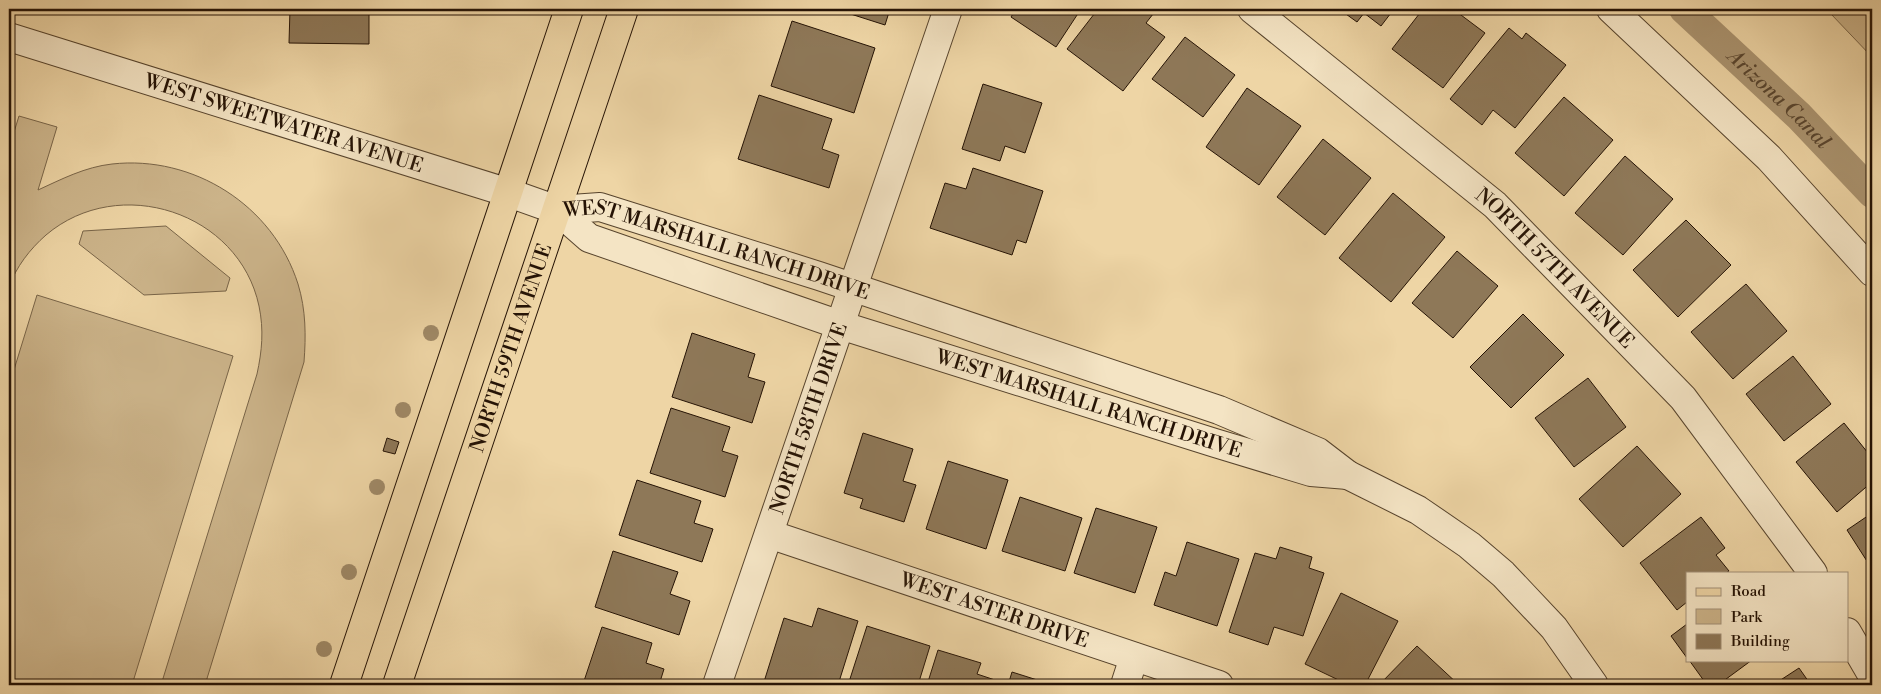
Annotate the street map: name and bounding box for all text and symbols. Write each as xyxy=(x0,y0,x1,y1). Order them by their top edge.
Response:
water label: Arizona Canal xyxy=(1720,43,1836,155)
street label: WEST SWEETWATER AVENUE xyxy=(140,69,426,179)
street label: NORTH 57TH AVENUE xyxy=(1470,183,1639,354)
street label: WEST MARSHALL RANCH DRIVE xyxy=(561,195,873,306)
street label: NORTH 59TH AVENUE xyxy=(465,240,558,456)
street label: NORTH 58TH DRIVE xyxy=(765,320,854,518)
street label: WEST MARSHALL RANCH DRIVE xyxy=(931,345,1245,464)
street label: WEST ASTER DRIVE xyxy=(896,568,1092,654)
legend xyxy=(1686,572,1848,662)
text: Road xyxy=(1731,582,1766,601)
text: Park xyxy=(1731,608,1763,627)
text: Building xyxy=(1730,632,1790,651)

